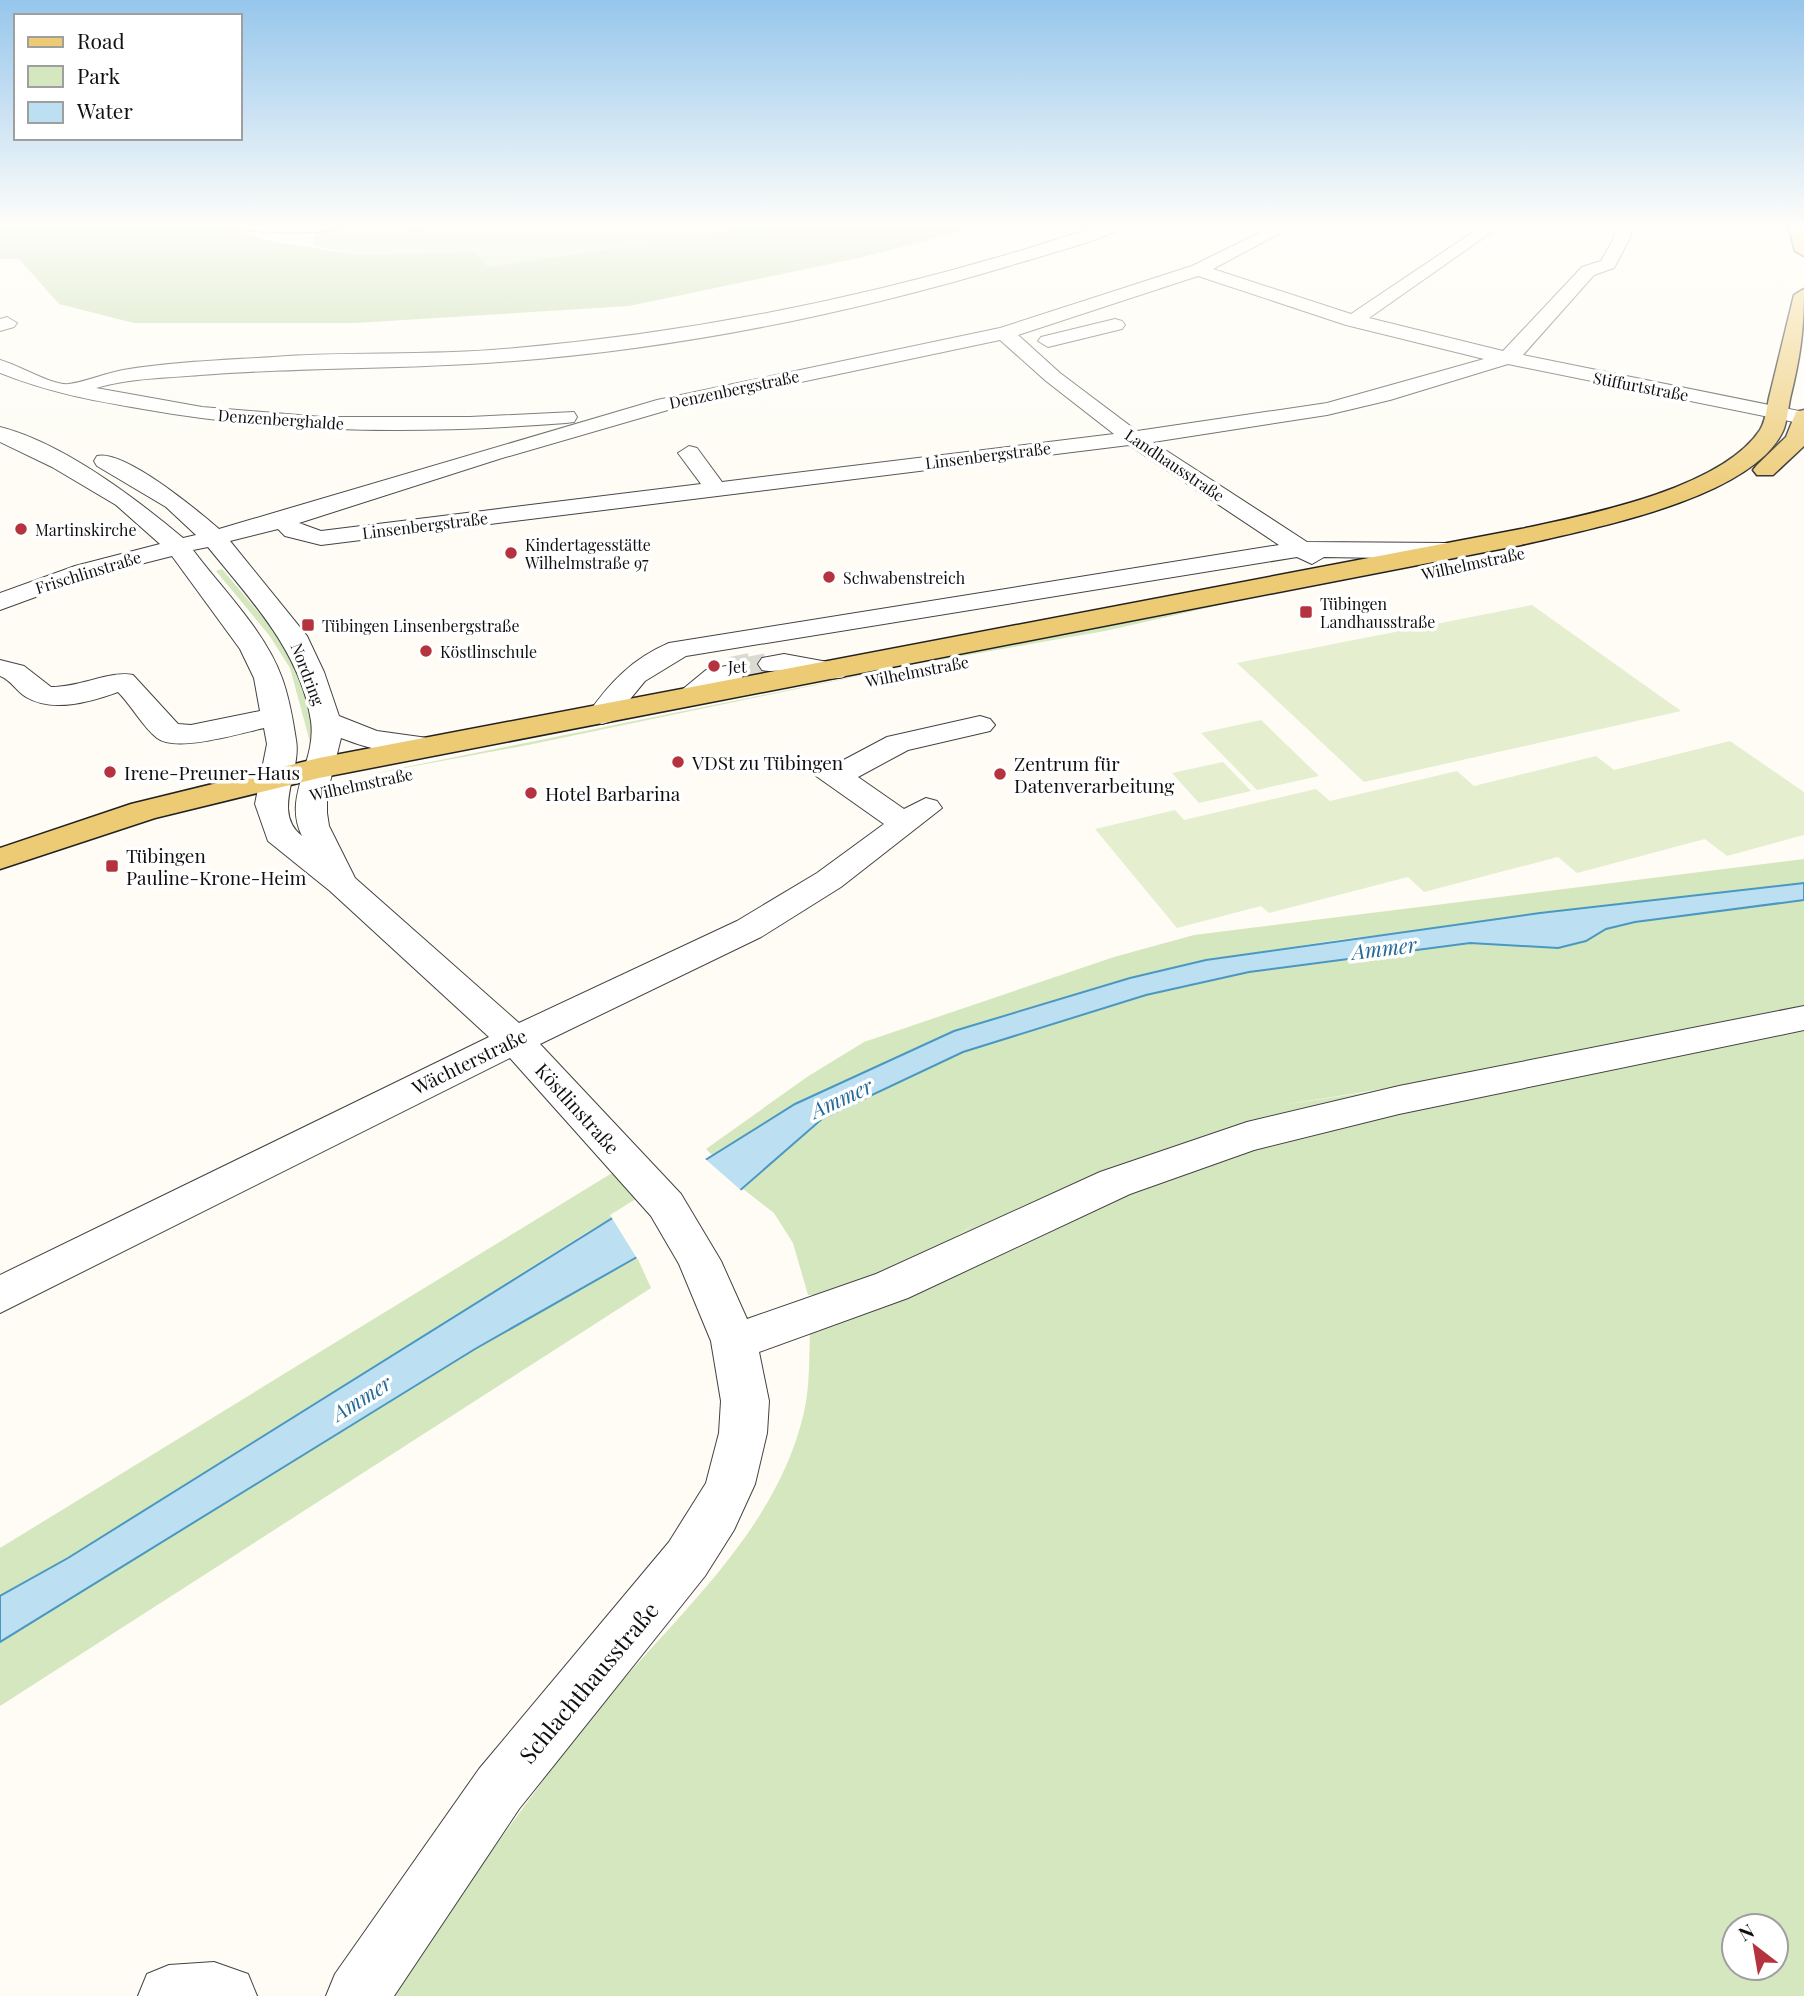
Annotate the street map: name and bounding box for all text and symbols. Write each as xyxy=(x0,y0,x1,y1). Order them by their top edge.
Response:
legend xyxy=(14,14,242,140)
text: Road xyxy=(77,26,125,54)
text: Park xyxy=(77,61,121,89)
text: Water xyxy=(76,96,133,124)
street label: Denzenbergstraße xyxy=(667,365,801,413)
street label: Stiffurtstraße xyxy=(1591,366,1691,406)
street label: Denzenberghalde xyxy=(217,404,345,434)
street label: Landhausstraße xyxy=(1121,424,1229,506)
street label: Linsenbergstraße xyxy=(924,437,1052,473)
street label: Linsenbergstraße xyxy=(361,507,489,543)
place label: Martinskirche xyxy=(35,519,137,540)
marker: Martinskirche xyxy=(13,521,29,537)
place label: Kindertagesstätte Wilhelmstraße 97 xyxy=(524,534,651,573)
street label: Wilhelmstraße xyxy=(1418,542,1527,584)
marker: Kindertagesstätte Wilhelmstraße 97 xyxy=(503,545,519,561)
street label: Frischlinstraße xyxy=(33,546,143,598)
place label: Schwabenstreich xyxy=(843,567,966,588)
marker: Schwabenstreich xyxy=(821,569,837,585)
place label: Tübingen Landhausstraße xyxy=(1320,593,1435,632)
marker: Tübingen Landhausstraße xyxy=(1298,604,1314,620)
place label: Tübingen Linsenbergstraße xyxy=(322,615,520,636)
marker: Tübingen Linsenbergstraße xyxy=(300,617,316,633)
street label: Nordring xyxy=(286,640,330,709)
place label: Köstlinschule xyxy=(440,641,537,662)
marker: Köstlinschule xyxy=(418,643,434,659)
street label: Wilhelmstraße xyxy=(862,651,971,692)
place label: Jet xyxy=(727,656,747,677)
marker: Jet xyxy=(706,658,722,674)
place label: VDSt zu Tübingen xyxy=(691,749,844,775)
place label: Zentrum für Datenverarbeitung xyxy=(1014,750,1174,798)
marker: VDSt zu Tübingen xyxy=(670,754,686,770)
place label: Irene-Preuner-Haus xyxy=(124,759,300,785)
street label: Wilhelmstraße xyxy=(306,763,415,805)
marker: Irene-Preuner-Haus xyxy=(102,764,118,780)
marker: Zentrum für Datenverarbeitung xyxy=(992,766,1008,782)
place label: Hotel Barbarina xyxy=(545,780,681,806)
marker: Hotel Barbarina xyxy=(523,785,539,801)
place label: Tübingen Pauline-Krone-Heim xyxy=(126,842,307,890)
marker: Tübingen Pauline-Krone-Heim xyxy=(104,858,120,874)
water label: Ammer xyxy=(1348,929,1419,965)
street label: Wächterstraße xyxy=(406,1022,531,1100)
street label: Köstlinstraße xyxy=(530,1057,626,1159)
water label: Ammer xyxy=(804,1070,877,1124)
water label: Ammer xyxy=(324,1367,397,1427)
street label: Schlachthausstraße xyxy=(511,1595,665,1769)
north arrow xyxy=(1720,1912,1790,1982)
text: N xyxy=(1733,1917,1759,1946)

